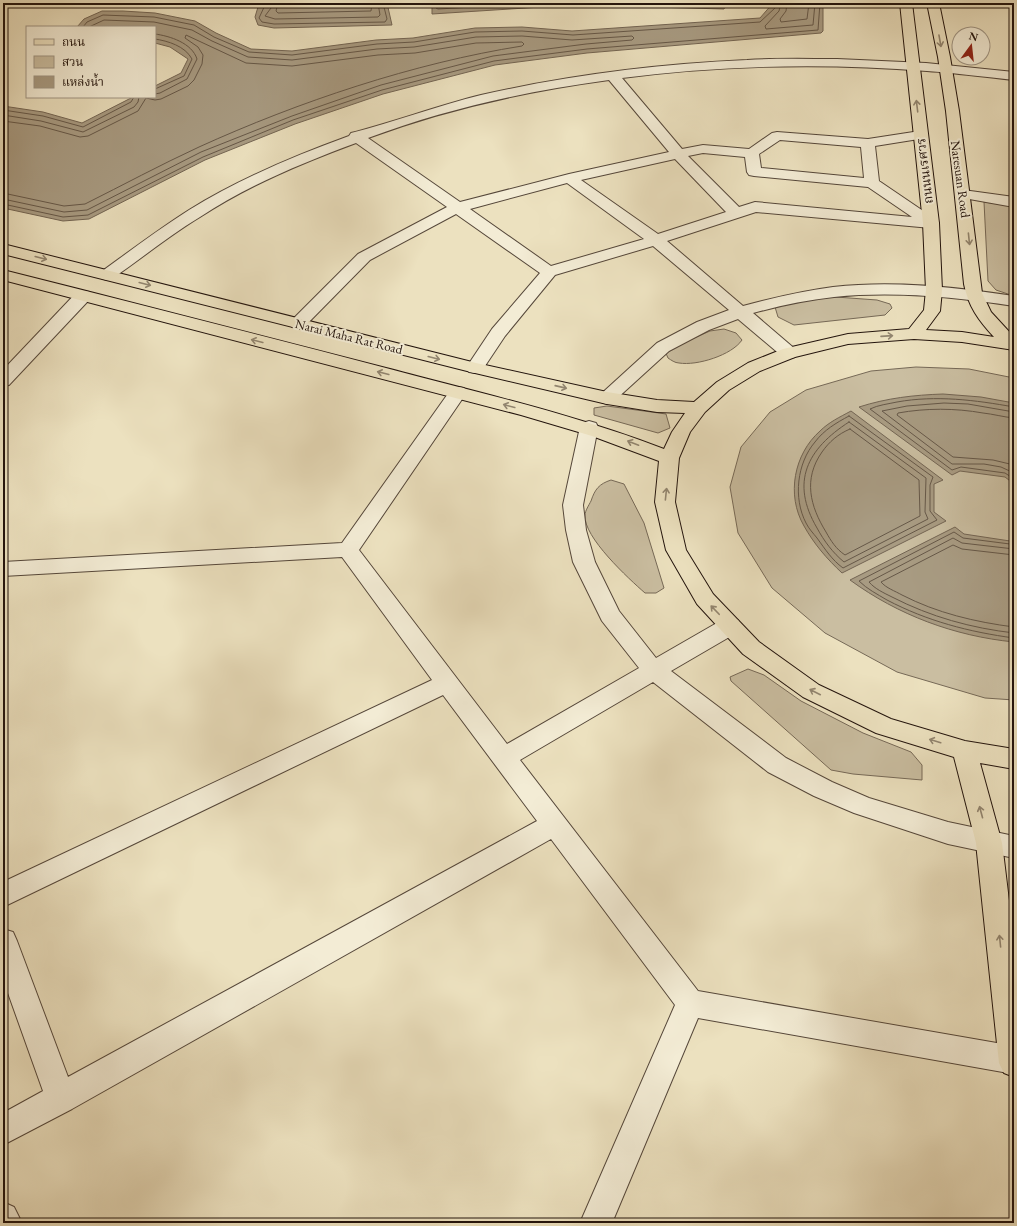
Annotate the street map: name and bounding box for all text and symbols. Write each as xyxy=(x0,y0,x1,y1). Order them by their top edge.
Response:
legend xyxy=(26,26,156,98)
north arrow xyxy=(951,26,991,66)
text: N xyxy=(967,28,980,44)
text: ถนน xyxy=(62,34,85,50)
one-way arrow xyxy=(937,34,945,47)
text: สวน xyxy=(62,54,84,70)
text: แหล่งน้ำ xyxy=(62,73,104,90)
one-way arrow xyxy=(913,100,921,113)
street label: ถนนนเรศวร xyxy=(912,137,937,205)
street label: Naresuan Road xyxy=(947,139,974,219)
one-way arrow xyxy=(965,232,972,245)
one-way arrow xyxy=(34,255,47,263)
one-way arrow xyxy=(138,281,151,289)
street label: Narai Maha Rat Road xyxy=(293,315,405,358)
one-way arrow xyxy=(880,333,893,340)
one-way arrow xyxy=(251,336,264,344)
one-way arrow xyxy=(427,354,440,362)
one-way arrow xyxy=(377,369,390,376)
one-way arrow xyxy=(554,384,567,392)
one-way arrow xyxy=(503,402,516,409)
one-way arrow xyxy=(628,439,640,447)
one-way arrow xyxy=(662,488,669,501)
one-way arrow xyxy=(710,605,720,615)
one-way arrow xyxy=(809,688,821,695)
one-way arrow xyxy=(929,737,942,744)
one-way arrow xyxy=(977,806,985,819)
one-way arrow xyxy=(997,935,1004,948)

